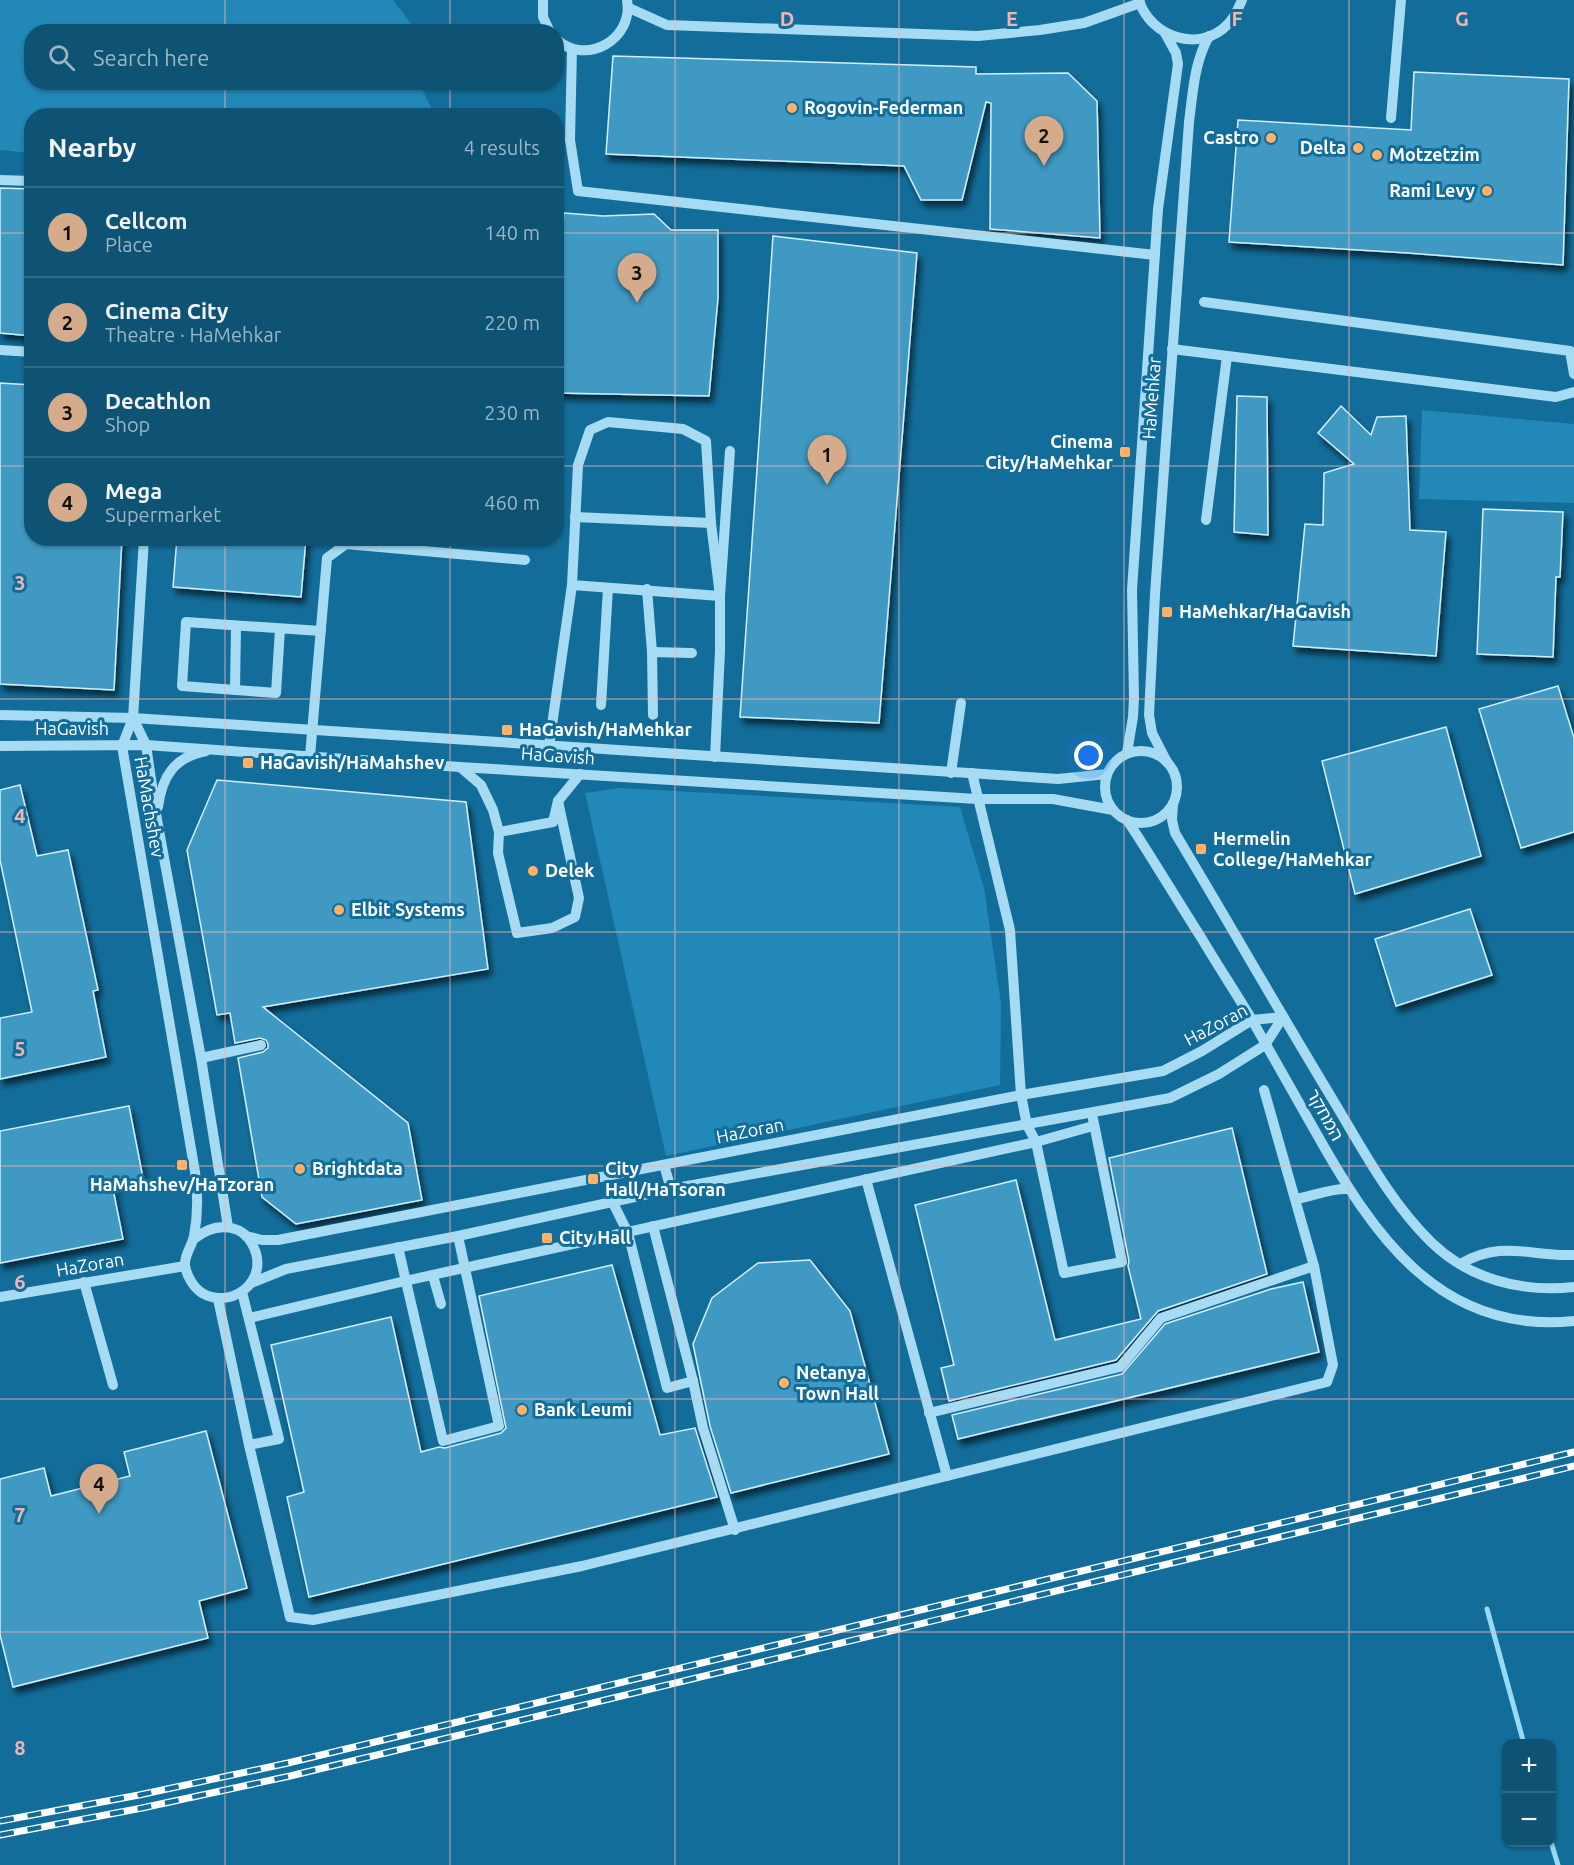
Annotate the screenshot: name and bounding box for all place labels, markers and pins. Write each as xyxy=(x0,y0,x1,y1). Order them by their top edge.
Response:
place label: Rogovin-Federman xyxy=(804,97,963,117)
marker: Rogovin-Federman xyxy=(785,101,799,115)
pin: 2 xyxy=(1024,116,1064,166)
place label: Castro xyxy=(1203,127,1259,147)
marker: Castro xyxy=(1264,131,1278,145)
place label: Delta xyxy=(1300,137,1346,157)
marker: Delta xyxy=(1351,141,1365,155)
place label: Motzetzim xyxy=(1389,144,1480,164)
marker: Motzetzim xyxy=(1370,148,1384,162)
place label: Rami Levy xyxy=(1389,180,1475,200)
marker: Rami Levy xyxy=(1480,184,1494,198)
pin: 3 xyxy=(618,254,656,303)
place label: Cinema City/HaMehkar xyxy=(985,431,1114,472)
pin: 1 xyxy=(808,436,846,485)
marker: Cinema City/HaMehkar xyxy=(1118,445,1132,459)
place label: HaMehkar/HaGavish xyxy=(1179,601,1351,621)
marker: HaMehkar/HaGavish xyxy=(1160,605,1174,619)
place label: HaGavish/HaMehkar xyxy=(519,719,693,739)
marker: HaGavish/HaMehkar xyxy=(500,723,514,737)
place label: HaGavish/HaMahshev xyxy=(260,752,445,772)
marker: HaGavish/HaMahshev xyxy=(241,756,255,770)
place label: Hermelin College/HaMehkar xyxy=(1213,828,1372,869)
marker: Hermelin College/HaMehkar xyxy=(1194,842,1208,856)
place label: Delek xyxy=(545,860,594,880)
marker: Delek xyxy=(526,864,540,878)
place label: Elbit Systems xyxy=(351,899,465,919)
marker: Elbit Systems xyxy=(332,903,346,917)
marker: HaMahshev/HaTzoran xyxy=(175,1158,189,1172)
place label: Brightdata xyxy=(312,1158,403,1178)
place label: City Hall/HaTsoran xyxy=(605,1158,726,1199)
marker: Brightdata xyxy=(293,1162,307,1176)
marker: City Hall/HaTsoran xyxy=(586,1172,600,1186)
place label: HaMahshev/HaTzoran xyxy=(90,1174,274,1194)
place label: City Hall xyxy=(559,1227,632,1247)
marker: City Hall xyxy=(540,1231,554,1245)
place label: Netanya Town Hall xyxy=(796,1362,879,1403)
marker: Netanya Town Hall xyxy=(777,1376,791,1390)
place label: Bank Leumi xyxy=(534,1399,632,1419)
marker: Bank Leumi xyxy=(515,1403,529,1417)
pin: 4 xyxy=(80,1464,118,1514)

